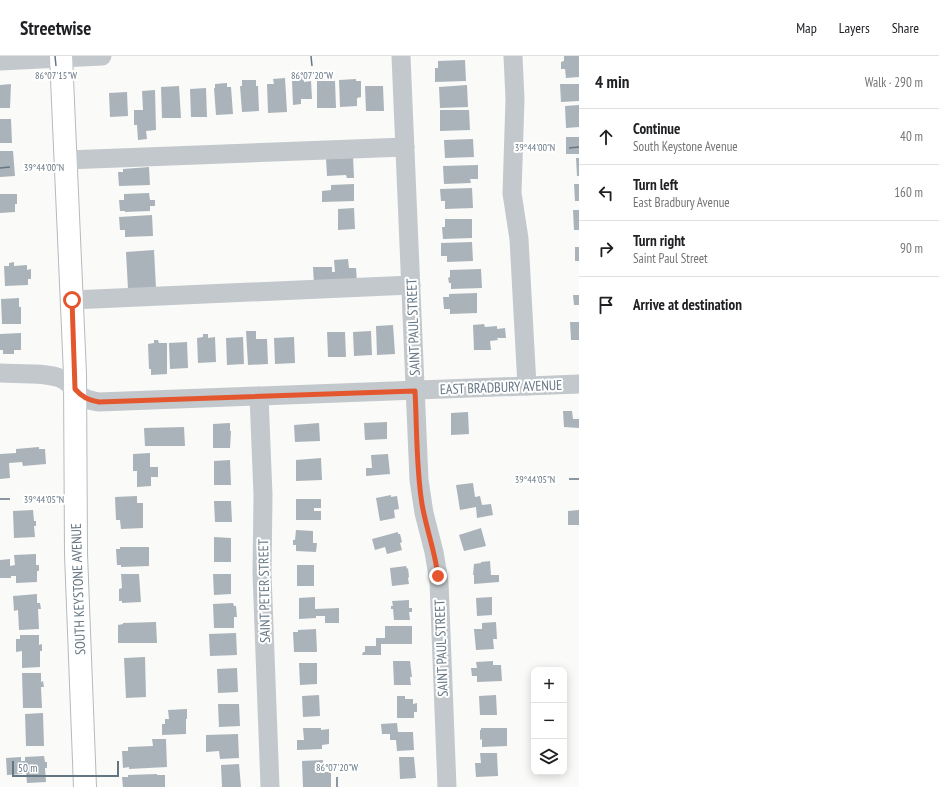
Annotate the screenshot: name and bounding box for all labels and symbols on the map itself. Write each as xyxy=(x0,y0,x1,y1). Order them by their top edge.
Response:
text: 86°07'15"W xyxy=(35,69,77,82)
text: 86°07'20"W xyxy=(291,69,333,82)
text: 39°44'00"N xyxy=(515,141,555,154)
text: 39°44'00"N xyxy=(24,161,64,174)
street label: SAINT PAUL STREET xyxy=(402,277,424,376)
route start xyxy=(63,291,81,309)
street label: EAST BRADBURY AVENUE xyxy=(440,376,562,398)
text: 39°44'05"N xyxy=(515,473,555,486)
text: 39°44'05"N xyxy=(24,493,64,506)
street label: SOUTH KEYSTONE AVENUE xyxy=(67,523,89,655)
street label: SAINT PETER STREET xyxy=(254,538,274,643)
route end xyxy=(429,567,447,585)
street label: SAINT PAUL STREET xyxy=(430,598,452,697)
scale bar xyxy=(12,759,119,778)
text: 86°07'20"W xyxy=(316,761,358,774)

